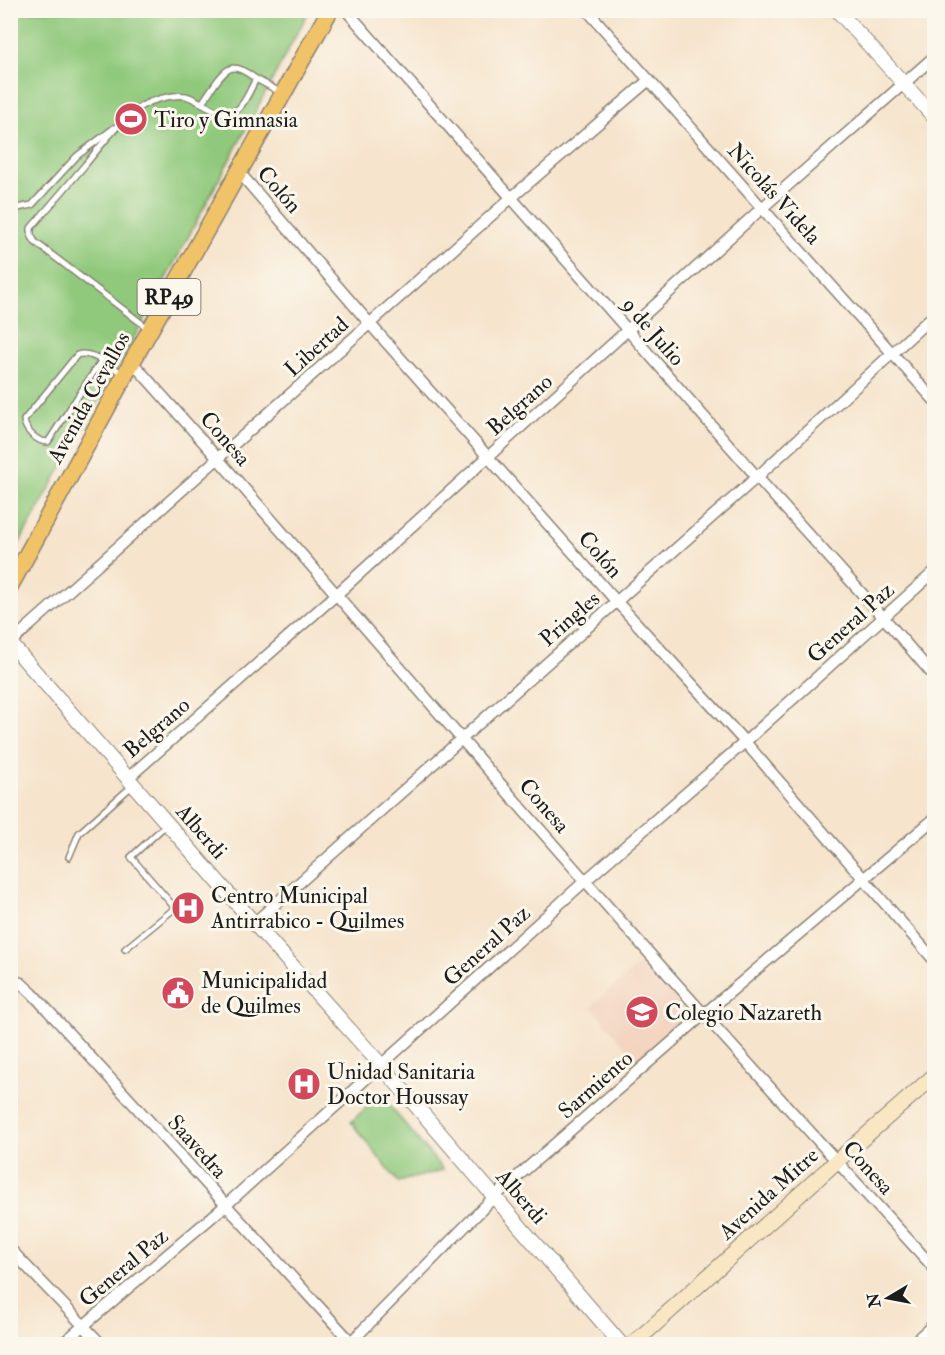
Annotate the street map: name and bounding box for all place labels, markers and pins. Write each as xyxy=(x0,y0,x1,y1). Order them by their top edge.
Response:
sports icon: Tiro y Gimnasia xyxy=(113,101,149,137)
place label: Tiro y Gimnasia xyxy=(154,106,299,134)
place label: Centro Municipal Antirrabico - Quilmes xyxy=(210,882,404,935)
hospital icon: Centro Municipal Antirrabico - Quilmes xyxy=(170,890,206,926)
place label: Municipalidad de Quilmes xyxy=(201,967,328,1020)
public building icon: Municipalidad de Quilmes xyxy=(160,975,196,1011)
school or university icon: Colegio Nazareth xyxy=(624,994,660,1030)
place label: Colegio Nazareth xyxy=(665,999,822,1027)
place label: Unidad Sanitaria Doctor Houssay xyxy=(327,1058,476,1111)
hospital icon: Unidad Sanitaria Doctor Houssay xyxy=(286,1066,322,1102)

